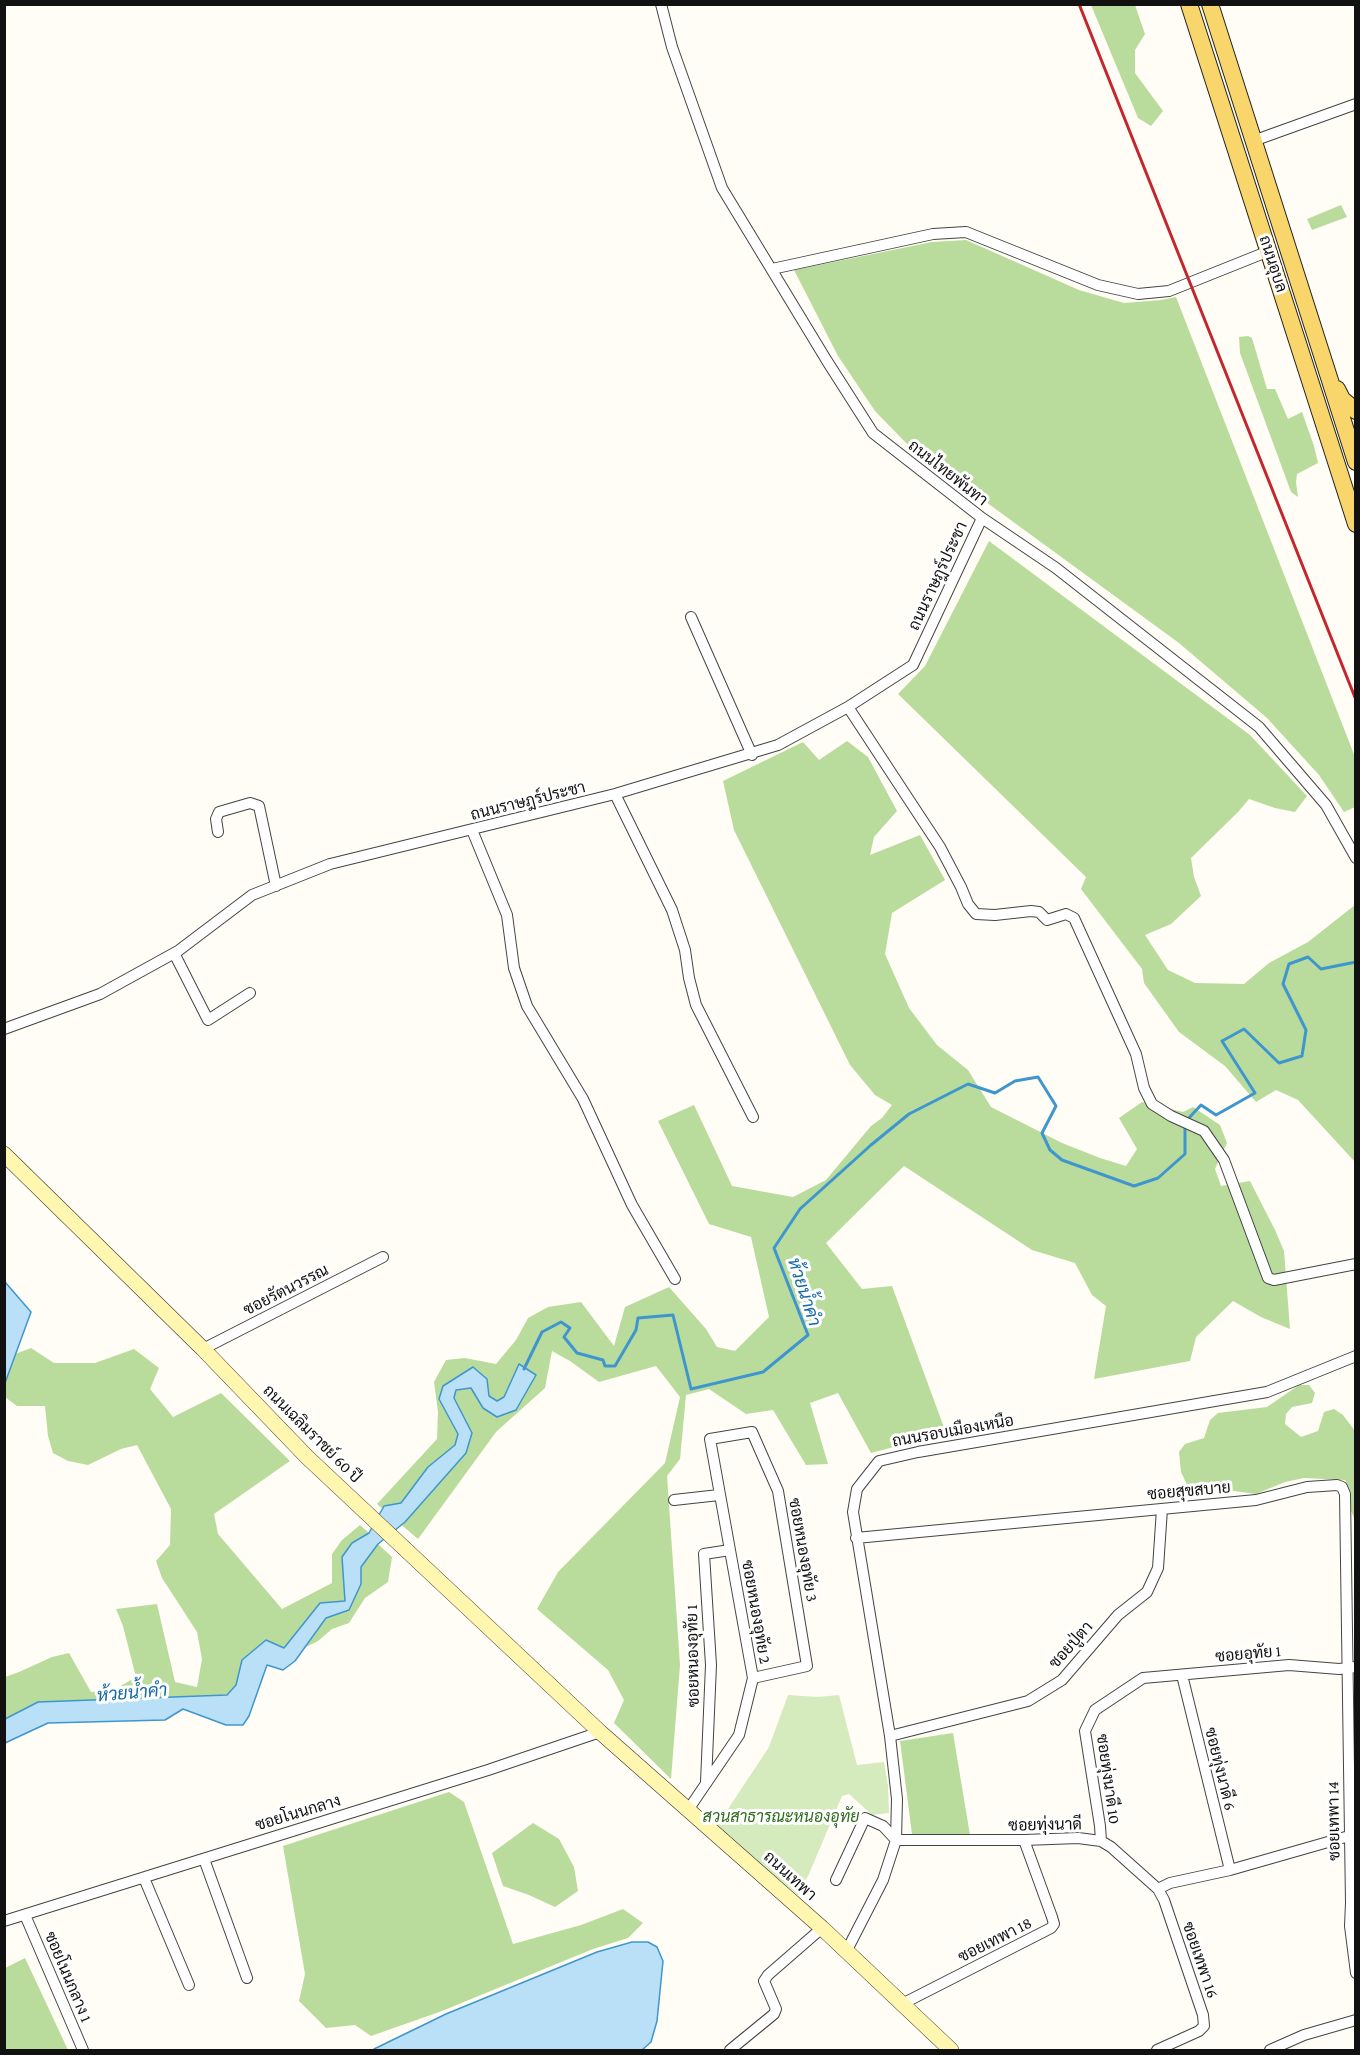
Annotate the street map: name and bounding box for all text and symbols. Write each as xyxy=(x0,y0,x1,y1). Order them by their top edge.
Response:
street label: ถนนอุบล xyxy=(1255,233,1291,295)
street label: ถนนไทยพันทา xyxy=(904,436,992,510)
street label: ถนนราษฎร์ประชา xyxy=(904,519,972,633)
street label: ถนนราษฎร์ประชา xyxy=(469,777,587,825)
water label: ห้วยน้ำคำ xyxy=(783,1255,825,1329)
street label: ซอยรัตนวรรณ xyxy=(240,1260,332,1320)
street label: ถนนเฉลิมราชย์ 60 ปี xyxy=(259,1381,365,1487)
street label: ถนนรอบเมืองเหนือ xyxy=(891,1411,1015,1451)
street label: ซอยสุขสบาย xyxy=(1146,1478,1232,1504)
street label: ซอยหนองอุทัย 3 xyxy=(784,1497,822,1603)
street label: ซอยหนองอุทัย 2 xyxy=(737,1559,775,1665)
street label: ซอยหนองอุทัย 1 xyxy=(683,1604,703,1708)
street label: ซอยปู่ตา xyxy=(1045,1618,1097,1672)
street label: ซอยอุทัย 1 xyxy=(1214,1642,1282,1666)
water label: ห้วยน้ำคำ xyxy=(96,1679,168,1707)
street label: ซอยทุ่งนาดี 6 xyxy=(1200,1726,1240,1812)
street label: ซอยทุ่งนาดี 10 xyxy=(1092,1733,1124,1825)
street label: ซอยเทพา 14 xyxy=(1324,1781,1344,1861)
street label: ซอยโนนกลาง xyxy=(253,1791,343,1835)
park label: สวนสาธารณะหนองอุทัย xyxy=(703,1807,859,1827)
street label: ซอยทุ่งนาดี xyxy=(1008,1815,1082,1835)
street label: ถนนเทพา xyxy=(760,1847,820,1905)
street label: ซอยเทพา 18 xyxy=(955,1913,1035,1967)
street label: ซอยเทพา 16 xyxy=(1178,1919,1222,2001)
street label: ซอยโนนกลาง 1 xyxy=(40,1929,96,2025)

